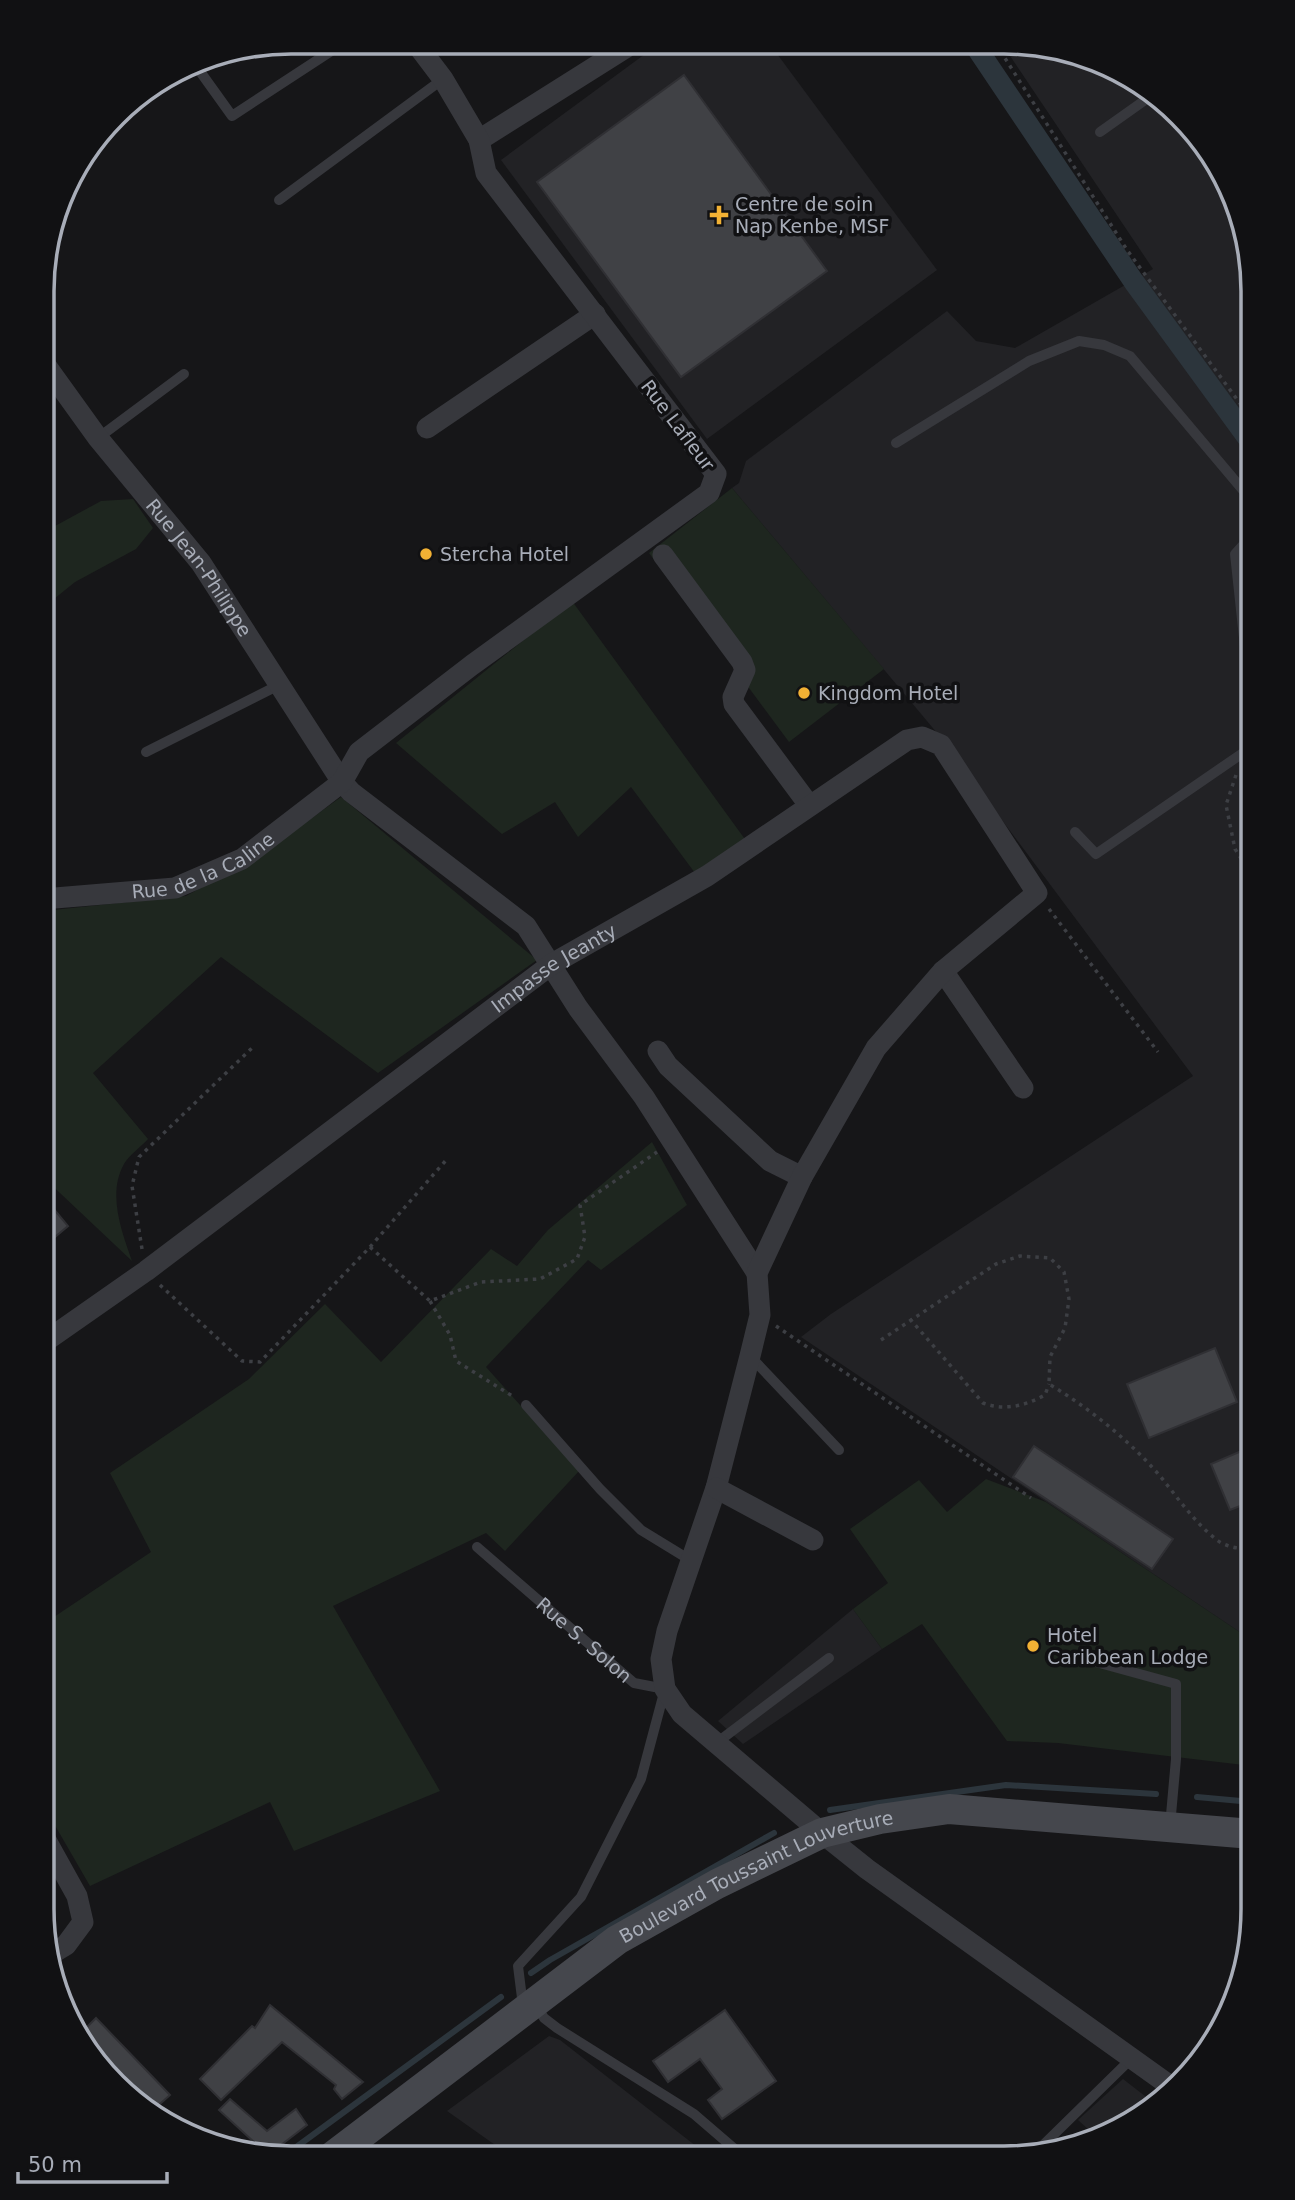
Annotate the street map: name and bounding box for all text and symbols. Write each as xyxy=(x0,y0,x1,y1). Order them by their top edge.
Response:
place label: Centre de soin Nap Kenbe, MSF xyxy=(735,193,889,237)
marker: Centre de soin Nap Kenbe, MSF xyxy=(709,205,729,225)
street label: Rue Lafleur xyxy=(637,375,719,475)
street label: Rue Jean-Philippe xyxy=(142,494,256,641)
place label: Stercha Hotel xyxy=(440,543,569,565)
marker: Stercha Hotel xyxy=(418,546,434,562)
place label: Kingdom Hotel xyxy=(818,682,958,704)
marker: Kingdom Hotel xyxy=(796,685,812,701)
street label: Rue de la Caline xyxy=(131,827,279,903)
street label: Impasse Jeanty xyxy=(487,919,620,1017)
street label: Rue S. Solon xyxy=(532,1593,636,1687)
place label: Hotel Caribbean Lodge xyxy=(1047,1624,1208,1668)
marker: Hotel Caribbean Lodge xyxy=(1025,1638,1041,1654)
street label: Boulevard Toussaint Louverture xyxy=(615,1806,895,1948)
scale bar xyxy=(18,2140,166,2184)
text: 50 m xyxy=(28,2153,82,2177)

